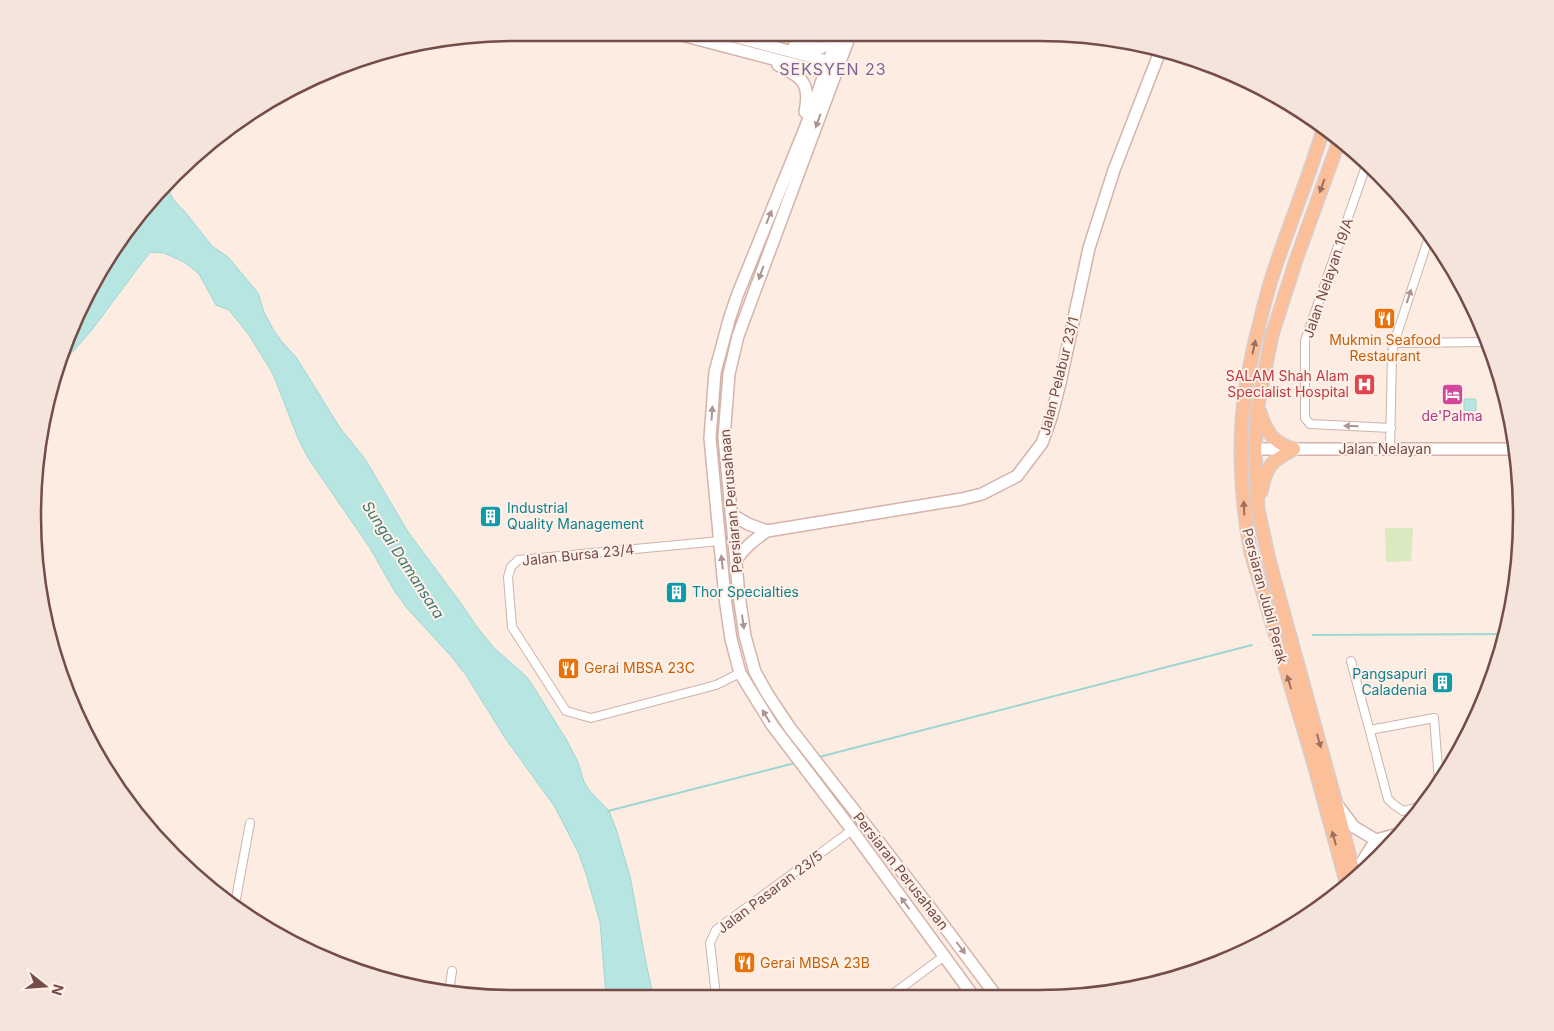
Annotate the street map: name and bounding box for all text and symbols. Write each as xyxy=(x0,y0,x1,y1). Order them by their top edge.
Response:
district label: SEKSYEN 23 xyxy=(779,59,887,79)
one-way arrow xyxy=(814,114,822,129)
one-way arrow xyxy=(1318,179,1326,194)
one-way arrow xyxy=(765,209,773,224)
street label: Jalan Nelayan 19/A xyxy=(1299,215,1356,340)
one-way arrow xyxy=(757,266,765,280)
one-way arrow xyxy=(1406,289,1413,304)
restaurant icon: Mukmin Seafood Restaurant xyxy=(1373,306,1397,330)
street label: Jalan Pelabur 23/1 xyxy=(1036,315,1081,437)
place label: Mukmin Seafood Restaurant xyxy=(1329,331,1441,364)
one-way arrow xyxy=(1251,338,1259,354)
place label: SALAM Shah Alam Specialist Hospital xyxy=(1226,367,1349,400)
hospital icon: SALAM Shah Alam Specialist Hospital xyxy=(1353,372,1377,396)
hotel icon: de'Palma xyxy=(1440,382,1464,406)
one-way arrow xyxy=(709,404,717,420)
place label: de'Palma xyxy=(1421,407,1483,424)
one-way arrow xyxy=(1342,422,1358,430)
street label: Persiaran Perusahaan xyxy=(716,428,745,574)
street label: Jalan Nelayan xyxy=(1338,440,1432,457)
water label: Sungai Damansara xyxy=(358,497,449,622)
place label: Industrial Quality Management xyxy=(507,499,644,532)
one-way arrow xyxy=(1239,500,1247,516)
building icon: Industrial Quality Management xyxy=(479,504,503,528)
street label: Persiaran Jubli Perak xyxy=(1239,526,1292,666)
street label: Jalan Bursa 23/4 xyxy=(521,540,635,569)
one-way arrow xyxy=(718,554,726,570)
building icon: Thor Specialties xyxy=(664,580,688,604)
place label: Thor Specialties xyxy=(692,583,799,600)
one-way arrow xyxy=(739,614,747,630)
restaurant icon: Gerai MBSA 23C xyxy=(556,656,580,680)
place label: Gerai MBSA 23C xyxy=(584,659,695,676)
place label: Pangsapuri Caladenia xyxy=(1352,665,1427,698)
building icon: Pangsapuri Caladenia xyxy=(1431,670,1455,694)
one-way arrow xyxy=(1284,674,1292,689)
one-way arrow xyxy=(761,709,770,722)
one-way arrow xyxy=(1316,734,1324,749)
street label: Persiaran Perusahaan xyxy=(850,809,953,933)
one-way arrow xyxy=(1330,830,1338,846)
street label: Jalan Pasaran 23/5 xyxy=(714,846,826,937)
one-way arrow xyxy=(900,896,910,910)
one-way arrow xyxy=(955,941,966,954)
restaurant icon: Gerai MBSA 23B xyxy=(732,951,756,975)
place label: Gerai MBSA 23B xyxy=(760,954,870,971)
north arrow xyxy=(20,961,70,1011)
text: N xyxy=(48,982,68,998)

